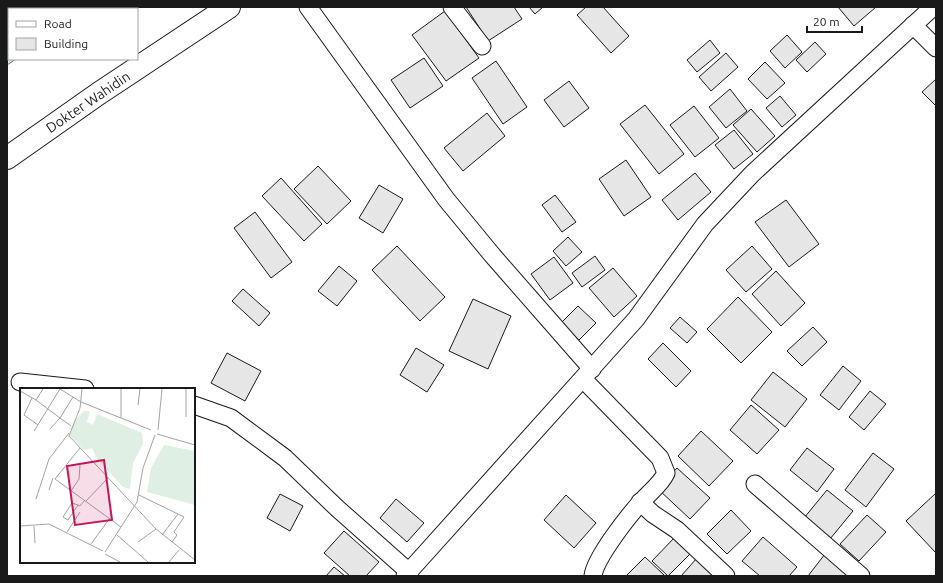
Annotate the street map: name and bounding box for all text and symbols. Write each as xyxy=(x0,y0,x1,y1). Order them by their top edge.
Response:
legend xyxy=(8,8,138,60)
scale bar xyxy=(807,8,862,34)
text: 20 m xyxy=(813,15,840,28)
text: Road xyxy=(44,17,72,30)
text: Building xyxy=(44,37,88,50)
street label: Dokter Wahidin xyxy=(43,68,133,136)
inset map xyxy=(20,388,195,563)

